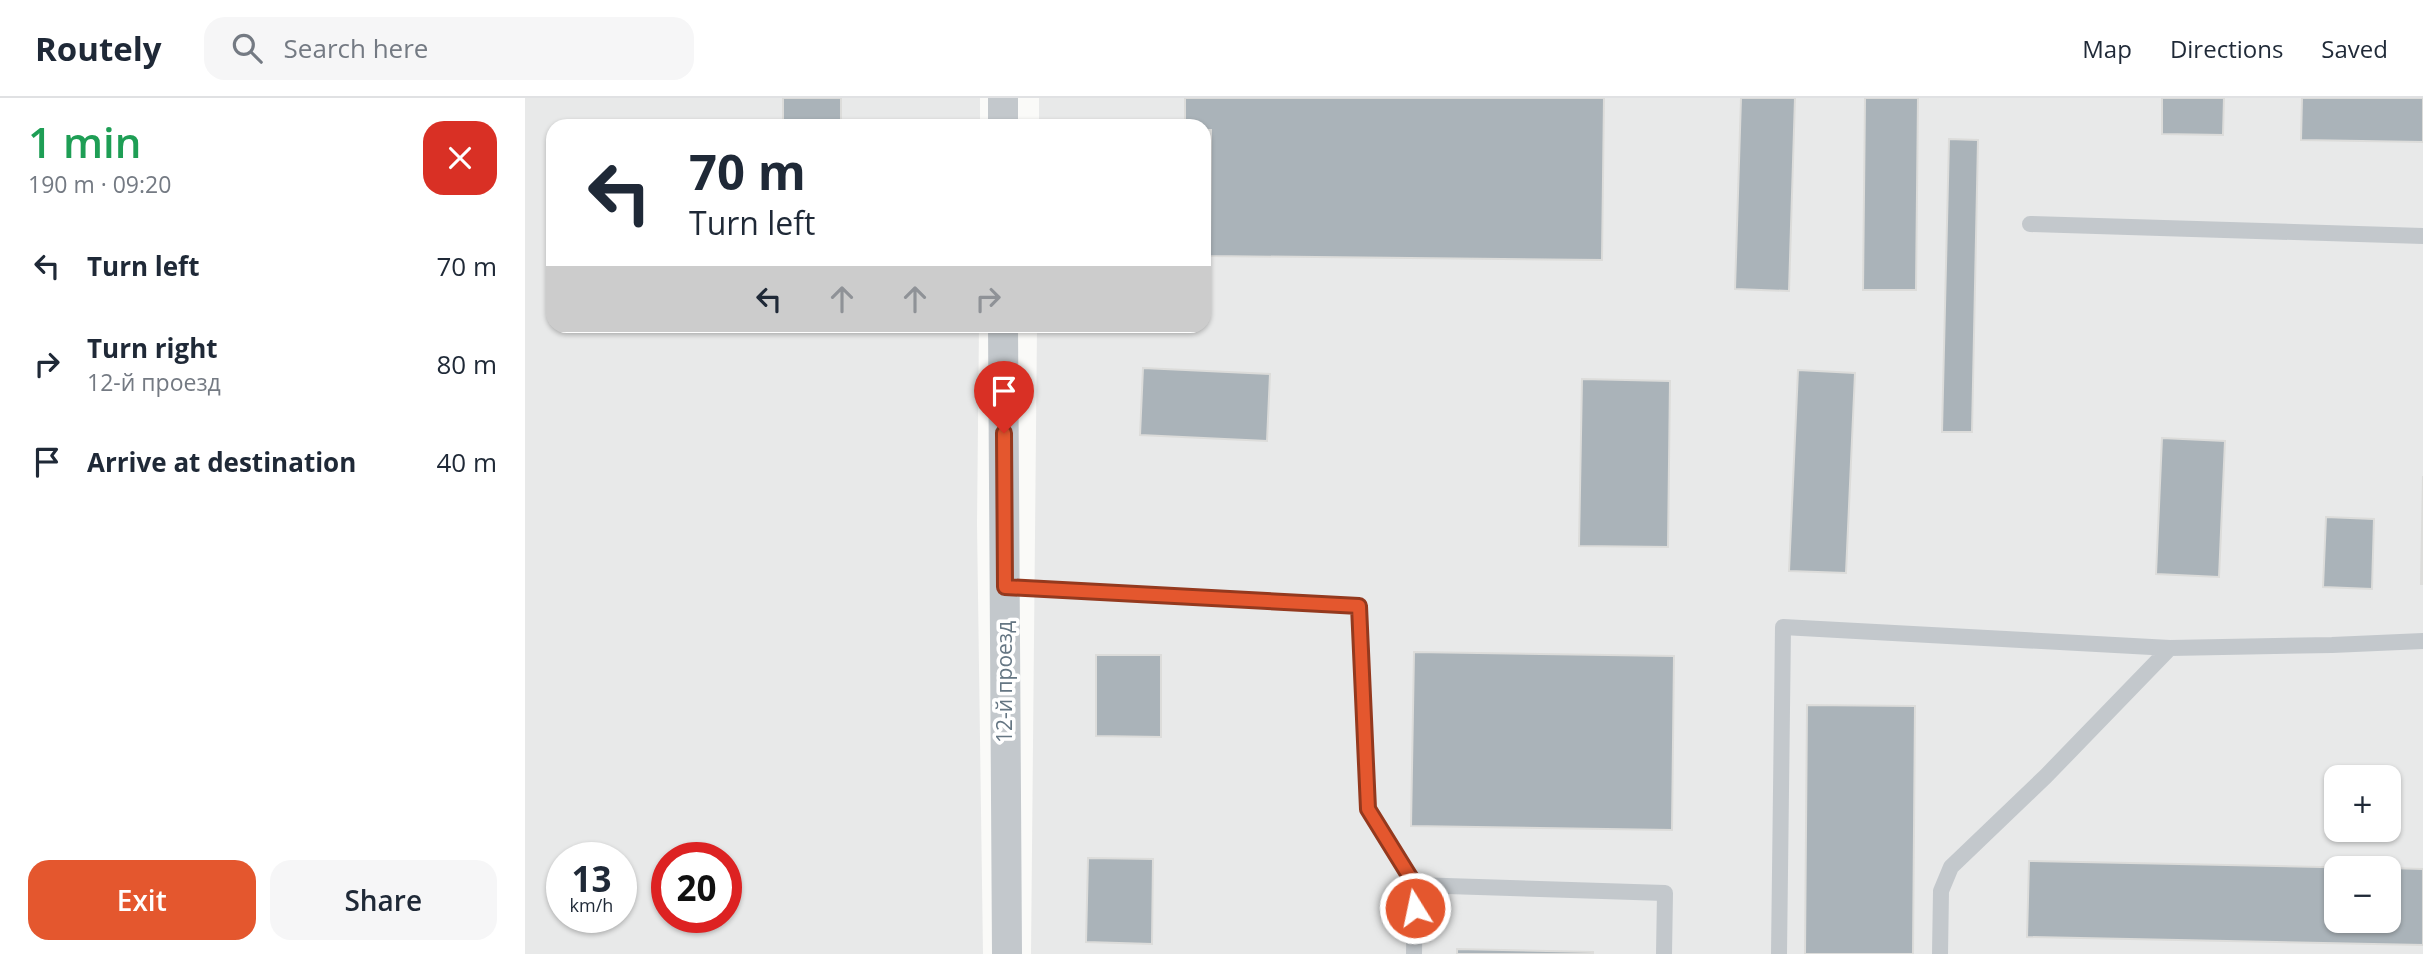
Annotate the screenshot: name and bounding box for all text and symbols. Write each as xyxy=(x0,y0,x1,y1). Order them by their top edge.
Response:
search box xyxy=(204,17,694,80)
text: Routely xyxy=(35,26,162,71)
icon: search xyxy=(228,29,266,67)
text: Search here xyxy=(284,30,428,66)
text: Map xyxy=(2082,32,2132,65)
text: Directions xyxy=(2170,32,2283,65)
text: Saved xyxy=(2321,32,2388,65)
text: 1 min xyxy=(28,113,141,170)
button: close xyxy=(423,121,497,195)
text: 70 m xyxy=(689,138,806,204)
icon: left xyxy=(574,147,665,238)
text: 190 m · 09:20 xyxy=(28,168,171,200)
text: Turn left xyxy=(689,201,815,244)
icon: left xyxy=(28,247,66,285)
text: Turn left xyxy=(87,248,199,284)
text: 70 m xyxy=(436,248,497,284)
icon: left xyxy=(750,280,788,318)
icon: ahead xyxy=(823,280,861,318)
icon: ahead xyxy=(896,280,934,318)
icon: right xyxy=(969,280,1007,318)
text: Turn right xyxy=(87,330,218,366)
icon: right xyxy=(28,345,66,383)
text: 80 m xyxy=(436,346,497,382)
pin xyxy=(974,361,1034,433)
text: 12-й проезд xyxy=(87,366,221,398)
icon: arrive xyxy=(985,372,1023,410)
icon: arrive xyxy=(28,443,66,481)
text: Arrive at destination xyxy=(87,444,356,480)
text: 40 m xyxy=(436,444,497,480)
street label: 12-й проезд xyxy=(990,621,1018,743)
map controls xyxy=(2324,765,2401,933)
button: + xyxy=(2324,765,2401,842)
speed limit sign: 20 xyxy=(651,842,742,933)
text: 13 xyxy=(571,855,612,902)
button: − xyxy=(2324,856,2401,933)
button: Exit xyxy=(28,860,256,940)
button: Share xyxy=(270,860,497,940)
position arrow xyxy=(1378,871,1452,945)
text: km/h xyxy=(570,893,613,917)

